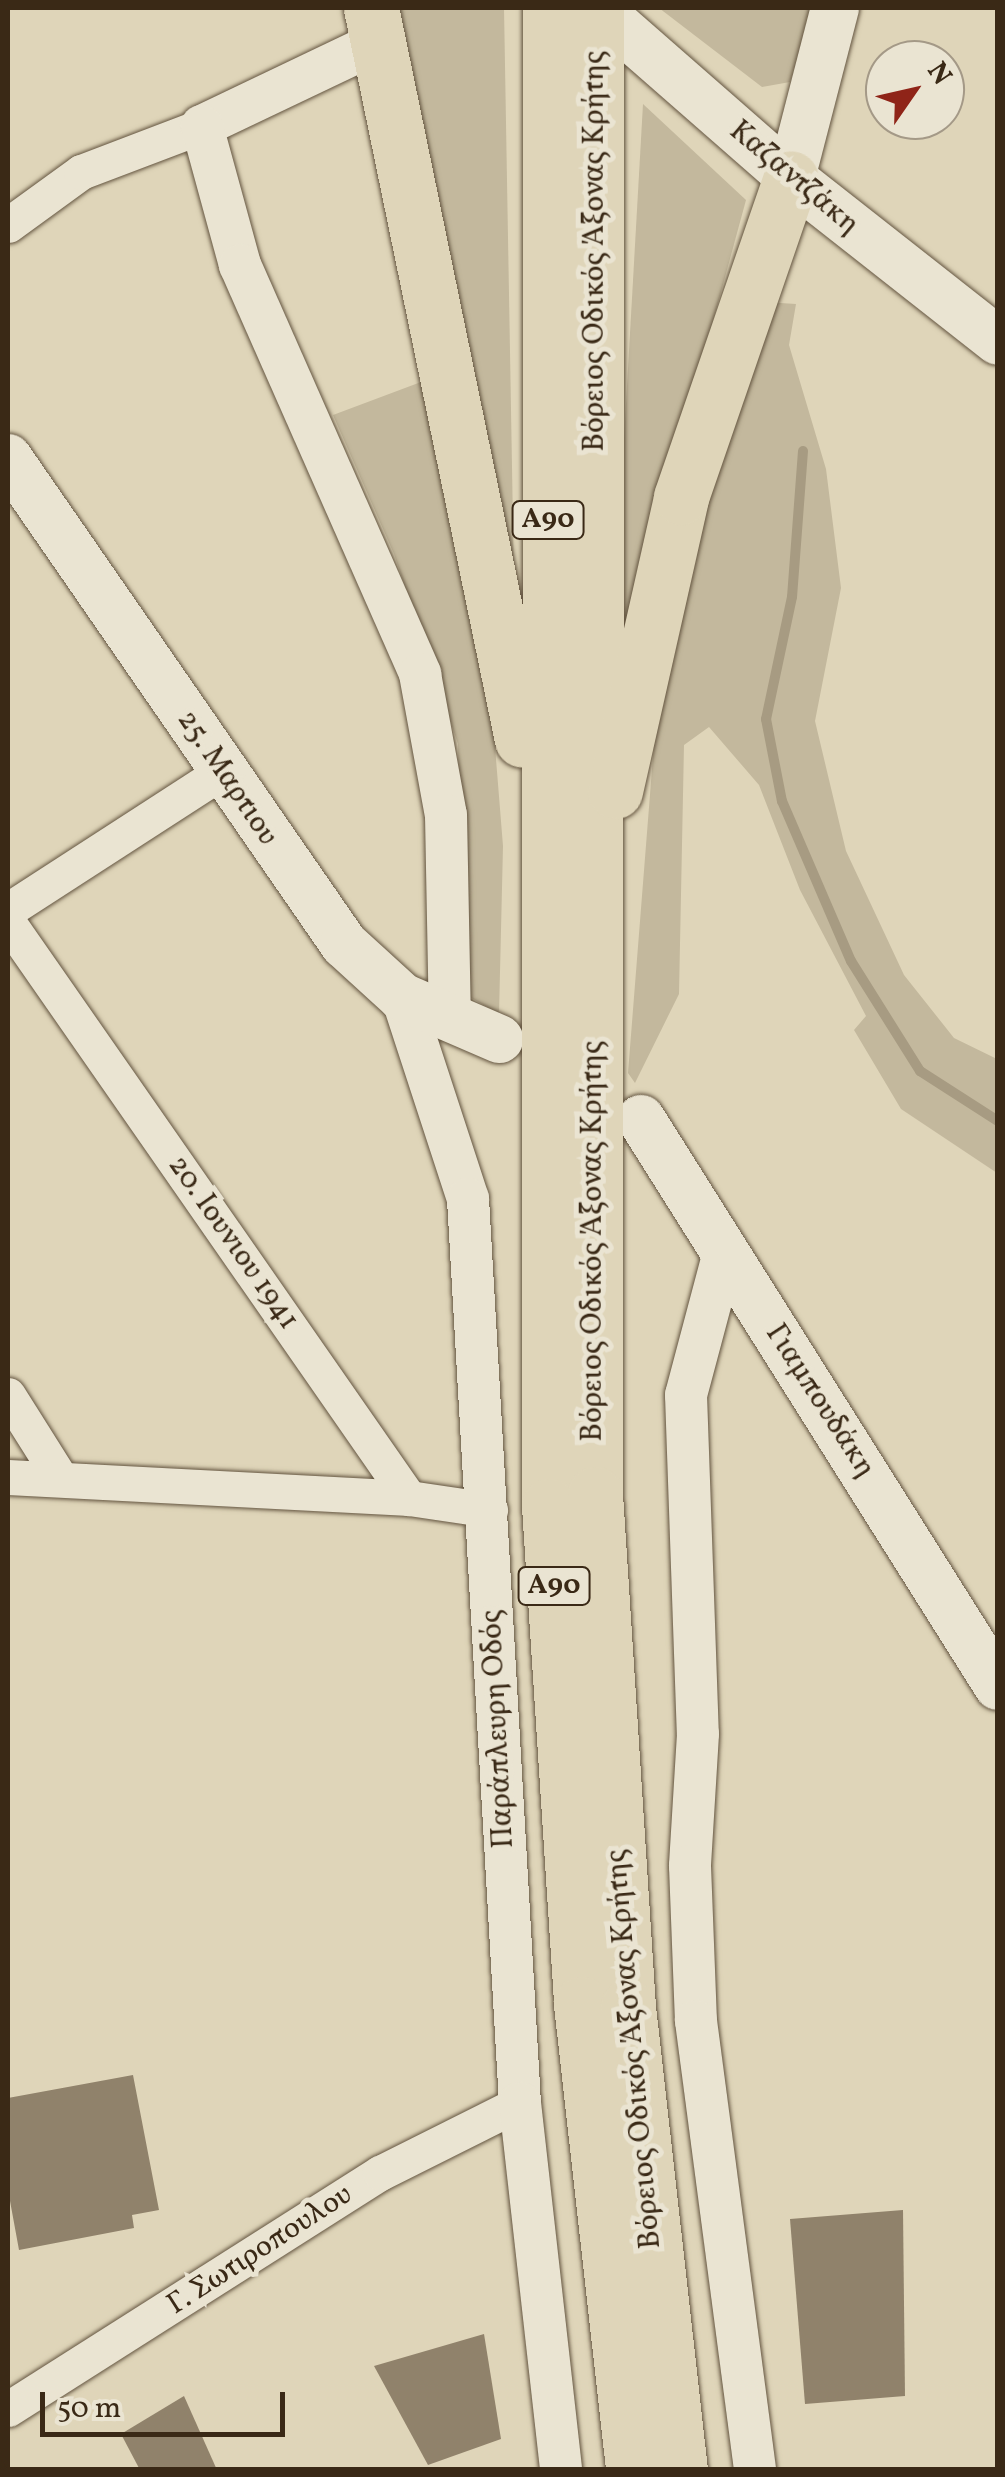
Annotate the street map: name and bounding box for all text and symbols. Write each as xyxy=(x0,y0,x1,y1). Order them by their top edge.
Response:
north arrow xyxy=(865,40,965,140)
street label: Βόρειος Οδικός Άξονας Κρήτης xyxy=(577,50,613,452)
text: N xyxy=(917,55,960,93)
street label: Καζαντζάκη xyxy=(722,113,866,243)
road number: Α90 xyxy=(510,497,586,543)
street label: 25. Μαρτιου xyxy=(169,704,285,852)
street label: Βόρειος Οδικός Άξονας Κρήτης xyxy=(575,1040,611,1442)
street label: 20. Ιουνιου 1941 xyxy=(160,1149,306,1337)
street label: Γιαμπουδάκη xyxy=(757,1317,883,1485)
road number: Α90 xyxy=(516,1563,592,1609)
street label: Παράπλευρη Οδός xyxy=(474,1609,522,1849)
street label: Βόρειος Οδικός Άξονας Κρήτης xyxy=(599,1847,669,2251)
street label: Γ. Σωτιροπουλου xyxy=(161,2177,359,2323)
scale bar xyxy=(45,2372,290,2434)
text: 50 m xyxy=(57,2388,121,2430)

